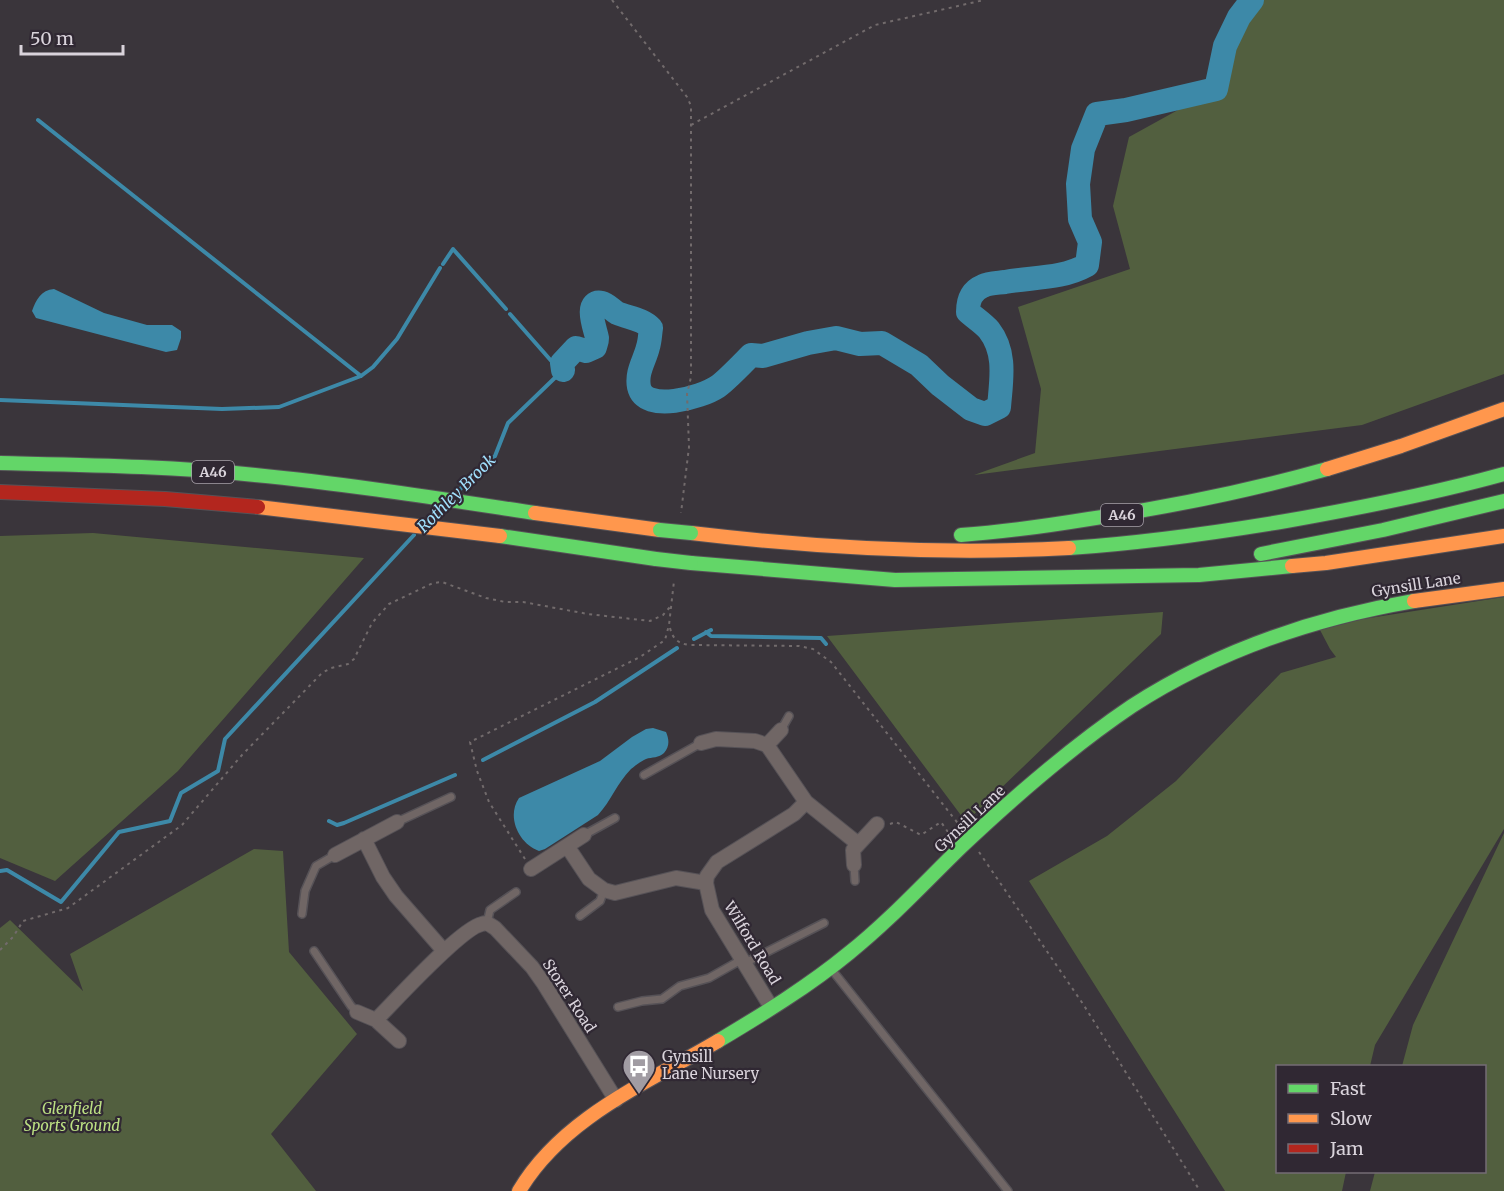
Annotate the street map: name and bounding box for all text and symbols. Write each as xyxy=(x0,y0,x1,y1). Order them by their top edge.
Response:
scale bar xyxy=(21,18,123,56)
text: 50 m xyxy=(30,27,74,50)
water label: Rothley Brook xyxy=(413,450,499,536)
road number: A46 xyxy=(192,461,234,483)
road number: A46 xyxy=(1101,504,1143,526)
street label: Gynsill Lane xyxy=(1370,568,1462,601)
street label: Gynsill Lane xyxy=(930,781,1009,856)
street label: Wilford Road xyxy=(720,897,785,988)
street label: Storer Road xyxy=(539,955,600,1036)
place label: Gynsill Lane Nursery xyxy=(662,1047,760,1083)
bus stop icon: Gynsill Lane Nursery xyxy=(621,1048,657,1095)
legend xyxy=(1276,1065,1486,1173)
text: Fast xyxy=(1330,1077,1366,1100)
park label: Glenfield Sports Ground xyxy=(24,1099,120,1135)
text: Slow xyxy=(1330,1107,1373,1130)
text: Jam xyxy=(1329,1137,1364,1160)

